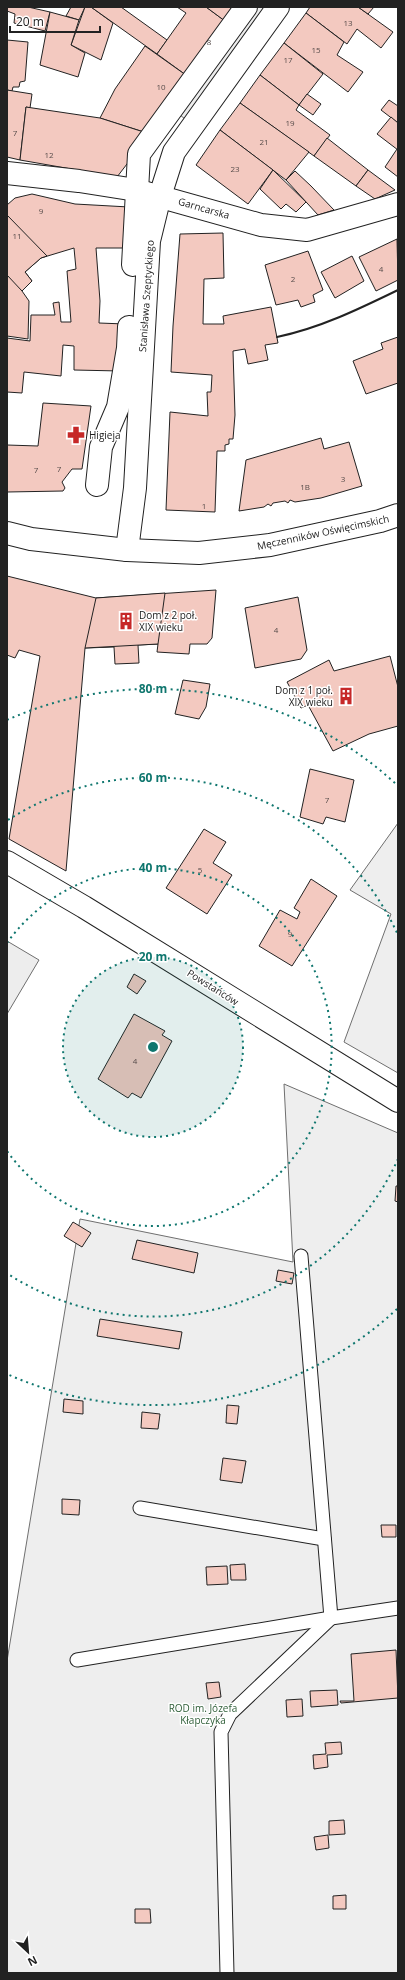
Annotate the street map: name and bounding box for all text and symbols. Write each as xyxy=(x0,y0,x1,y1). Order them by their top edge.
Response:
scale bar xyxy=(10,8,100,34)
text: 20 m xyxy=(16,13,44,30)
house number: 13 xyxy=(343,17,353,28)
house number: 8 xyxy=(207,36,212,47)
house number: 15 xyxy=(311,44,321,55)
house number: 17 xyxy=(283,54,293,65)
house number: 10 xyxy=(156,81,166,92)
house number: 19 xyxy=(285,117,295,128)
house number: 7 xyxy=(13,127,18,138)
house number: 21 xyxy=(259,136,269,147)
house number: 12 xyxy=(44,149,54,160)
house number: 23 xyxy=(230,163,240,174)
street label: Garncarska xyxy=(177,194,231,222)
house number: 9 xyxy=(39,205,44,216)
house number: 11 xyxy=(12,230,22,241)
street label: Stanisława Szeptyckiego xyxy=(135,240,157,352)
house number: 4 xyxy=(379,263,384,274)
house number: 2 xyxy=(291,273,296,284)
pharmacy icon: Higieja xyxy=(66,425,86,445)
place label: Higieja xyxy=(89,428,121,442)
house number: 7 xyxy=(57,463,62,474)
house number: 7 xyxy=(34,464,39,475)
house number: 3 xyxy=(341,473,346,484)
house number: 1B xyxy=(300,481,310,492)
house number: 1 xyxy=(202,500,206,511)
street label: Męczenników Oświęcimskich xyxy=(256,511,390,553)
place label: Dom z 2 poł. XIX wieku xyxy=(139,608,197,634)
building icon: Dom z 2 poł. XIX wieku xyxy=(116,611,136,631)
house number: 4 xyxy=(274,624,279,635)
text: 80 m xyxy=(139,680,167,697)
place label: Dom z 1 poł. XIX wieku xyxy=(275,683,333,709)
building icon: Dom z 1 poł. XIX wieku xyxy=(336,686,356,706)
text: 60 m xyxy=(139,769,167,786)
house number: 7 xyxy=(325,794,330,805)
text: 40 m xyxy=(139,859,167,876)
house number: 5 xyxy=(198,864,203,875)
house number: 9 xyxy=(288,928,293,939)
text: 20 m xyxy=(139,948,167,965)
street label: Powstańców xyxy=(185,966,242,1009)
centre of rings xyxy=(146,1040,160,1054)
house number: 4 xyxy=(133,1055,138,1066)
park label: ROD im. Józefa Kłapczyka xyxy=(169,1701,237,1727)
north arrow xyxy=(8,1932,48,1972)
text: N xyxy=(25,1953,40,1970)

